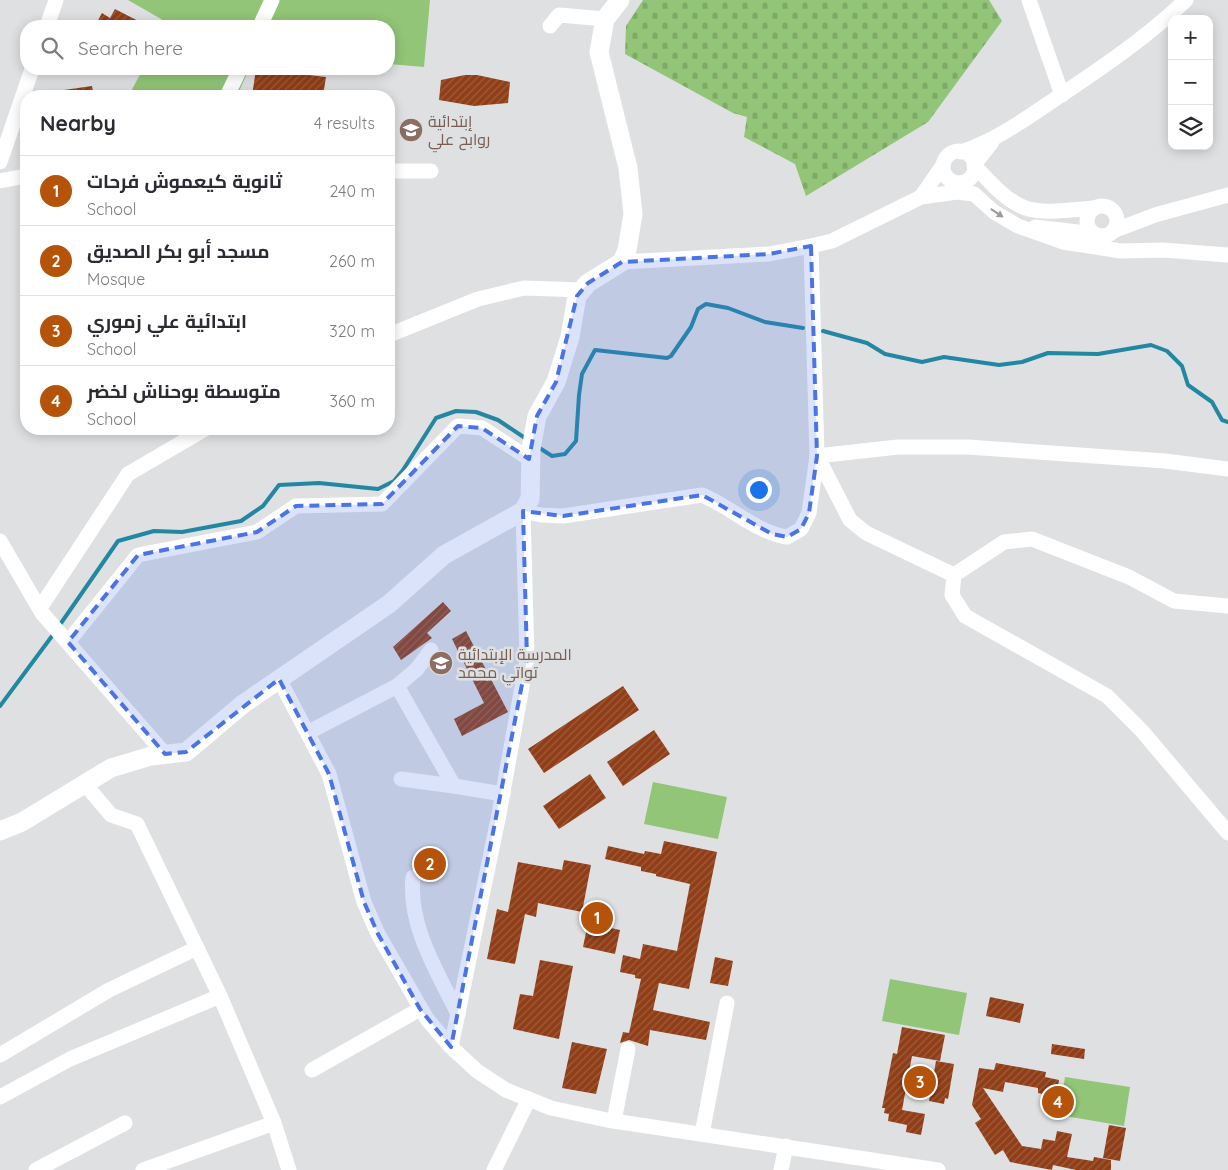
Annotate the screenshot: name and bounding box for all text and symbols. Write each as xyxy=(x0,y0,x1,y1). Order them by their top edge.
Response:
map controls xyxy=(1168,15,1213,150)
button: + xyxy=(1168,15,1213,60)
search box xyxy=(20,20,395,75)
icon: search xyxy=(38,34,66,62)
text: Search here xyxy=(78,36,183,60)
button: − xyxy=(1168,60,1213,105)
button: layers xyxy=(1168,105,1213,150)
text: Nearby xyxy=(40,110,116,136)
place label: إبتدائية روابح علي xyxy=(428,111,490,153)
text: 4 results xyxy=(314,113,375,133)
school or university icon: إبتدائية روابح علي xyxy=(398,117,424,143)
text: ثانوية كيعموش فرحات xyxy=(87,169,282,193)
text: 1 xyxy=(53,181,59,201)
text: 240 m xyxy=(329,181,375,201)
text: School xyxy=(87,199,136,219)
one-way arrow xyxy=(990,208,1004,218)
text: مسجد أبو بكر الصديق xyxy=(87,239,270,263)
text: 2 xyxy=(51,251,61,271)
text: 260 m xyxy=(329,251,375,271)
text: Mosque xyxy=(87,269,145,289)
text: ابتدائية علي زموري xyxy=(87,309,247,333)
text: 3 xyxy=(52,321,60,341)
text: 320 m xyxy=(329,321,375,341)
text: School xyxy=(87,339,136,359)
text: متوسطة بوحناش لخضر xyxy=(87,379,281,403)
text: 4 xyxy=(51,391,61,411)
text: 360 m xyxy=(330,391,375,411)
text: School xyxy=(87,409,136,429)
your location xyxy=(746,477,772,503)
place label: المدرسة الإبتدائية تواتي محمد xyxy=(458,644,572,686)
school or university icon: المدرسة الإبتدائية تواتي محمد xyxy=(428,650,454,676)
pin: 2 xyxy=(414,845,446,883)
pin: 1 xyxy=(581,899,613,937)
pin: 3 xyxy=(904,1063,936,1101)
pin: 4 xyxy=(1042,1083,1074,1121)

